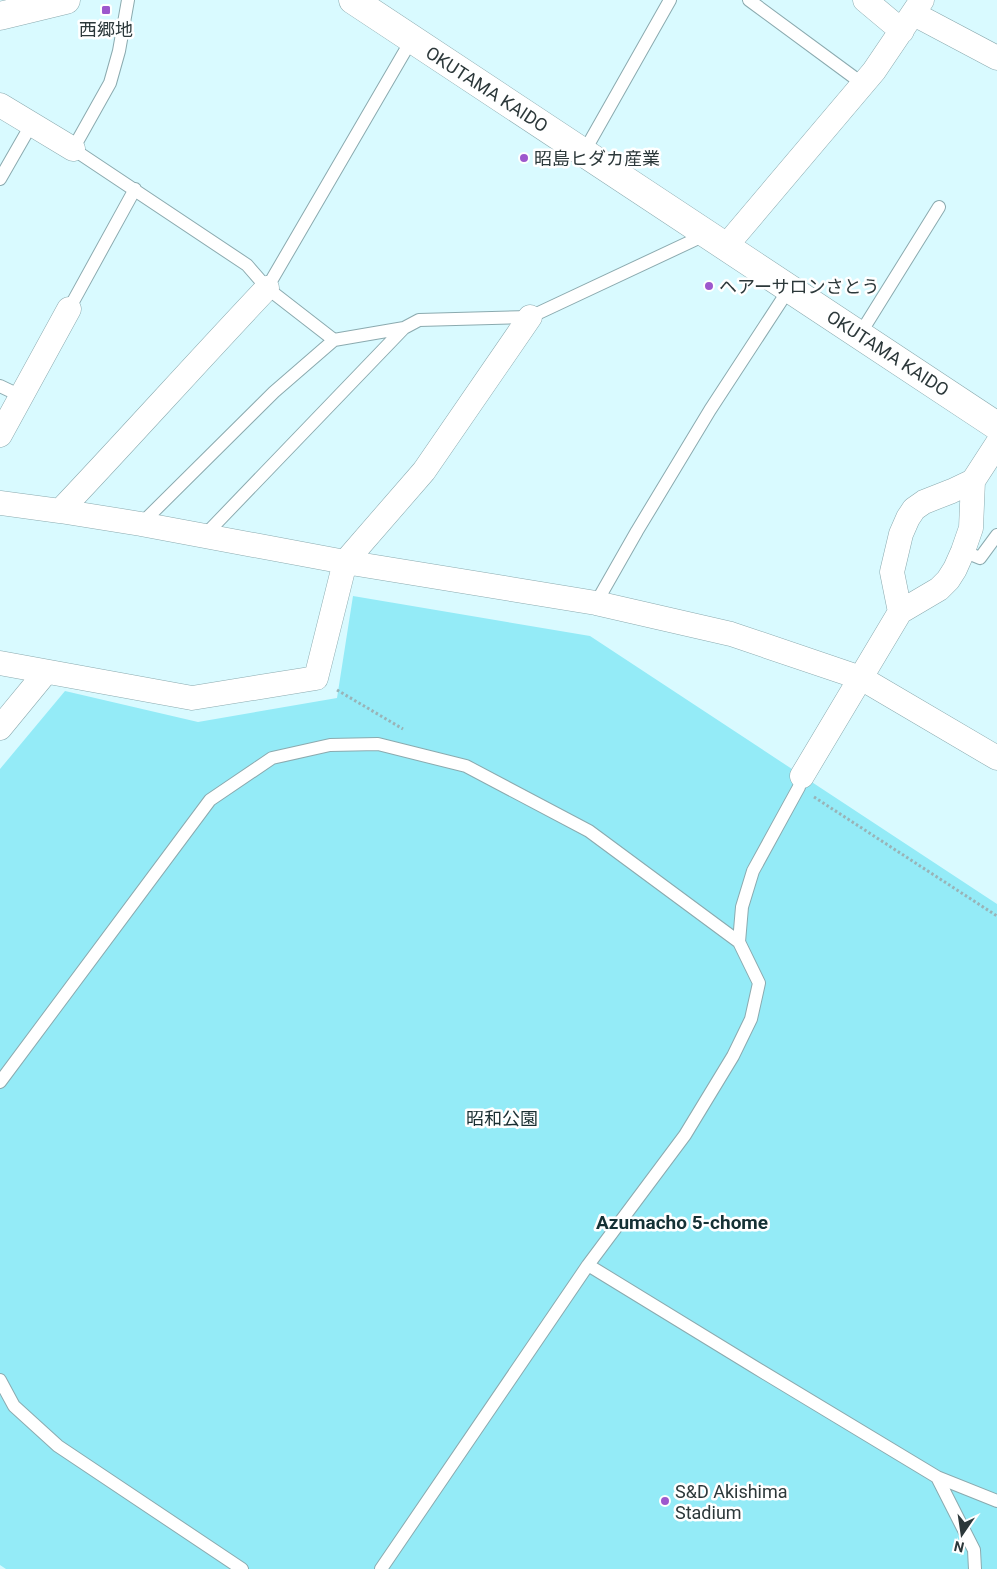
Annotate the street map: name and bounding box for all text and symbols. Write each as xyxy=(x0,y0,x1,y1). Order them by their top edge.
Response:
marker: 西郷地 xyxy=(100,4,112,16)
place label: 西郷地 xyxy=(79,19,133,40)
street label: OKUTAMA KAIDO xyxy=(422,42,552,136)
place label: 昭島ヒダカ産業 xyxy=(534,148,660,169)
marker: 昭島ヒダカ産業 xyxy=(518,152,530,164)
place label: ヘアーサロンさとう xyxy=(719,276,880,297)
marker: ヘアーサロンさとう xyxy=(703,280,715,292)
street label: OKUTAMA KAIDO xyxy=(823,306,953,400)
park label: 昭和公園 xyxy=(466,1108,538,1129)
district label: Azumacho 5-chome xyxy=(596,1211,768,1234)
place label: S&D Akishima Stadium xyxy=(675,1481,788,1523)
marker: S&D Akishima Stadium xyxy=(659,1495,671,1507)
north arrow xyxy=(937,1509,987,1559)
text: N xyxy=(952,1538,966,1556)

